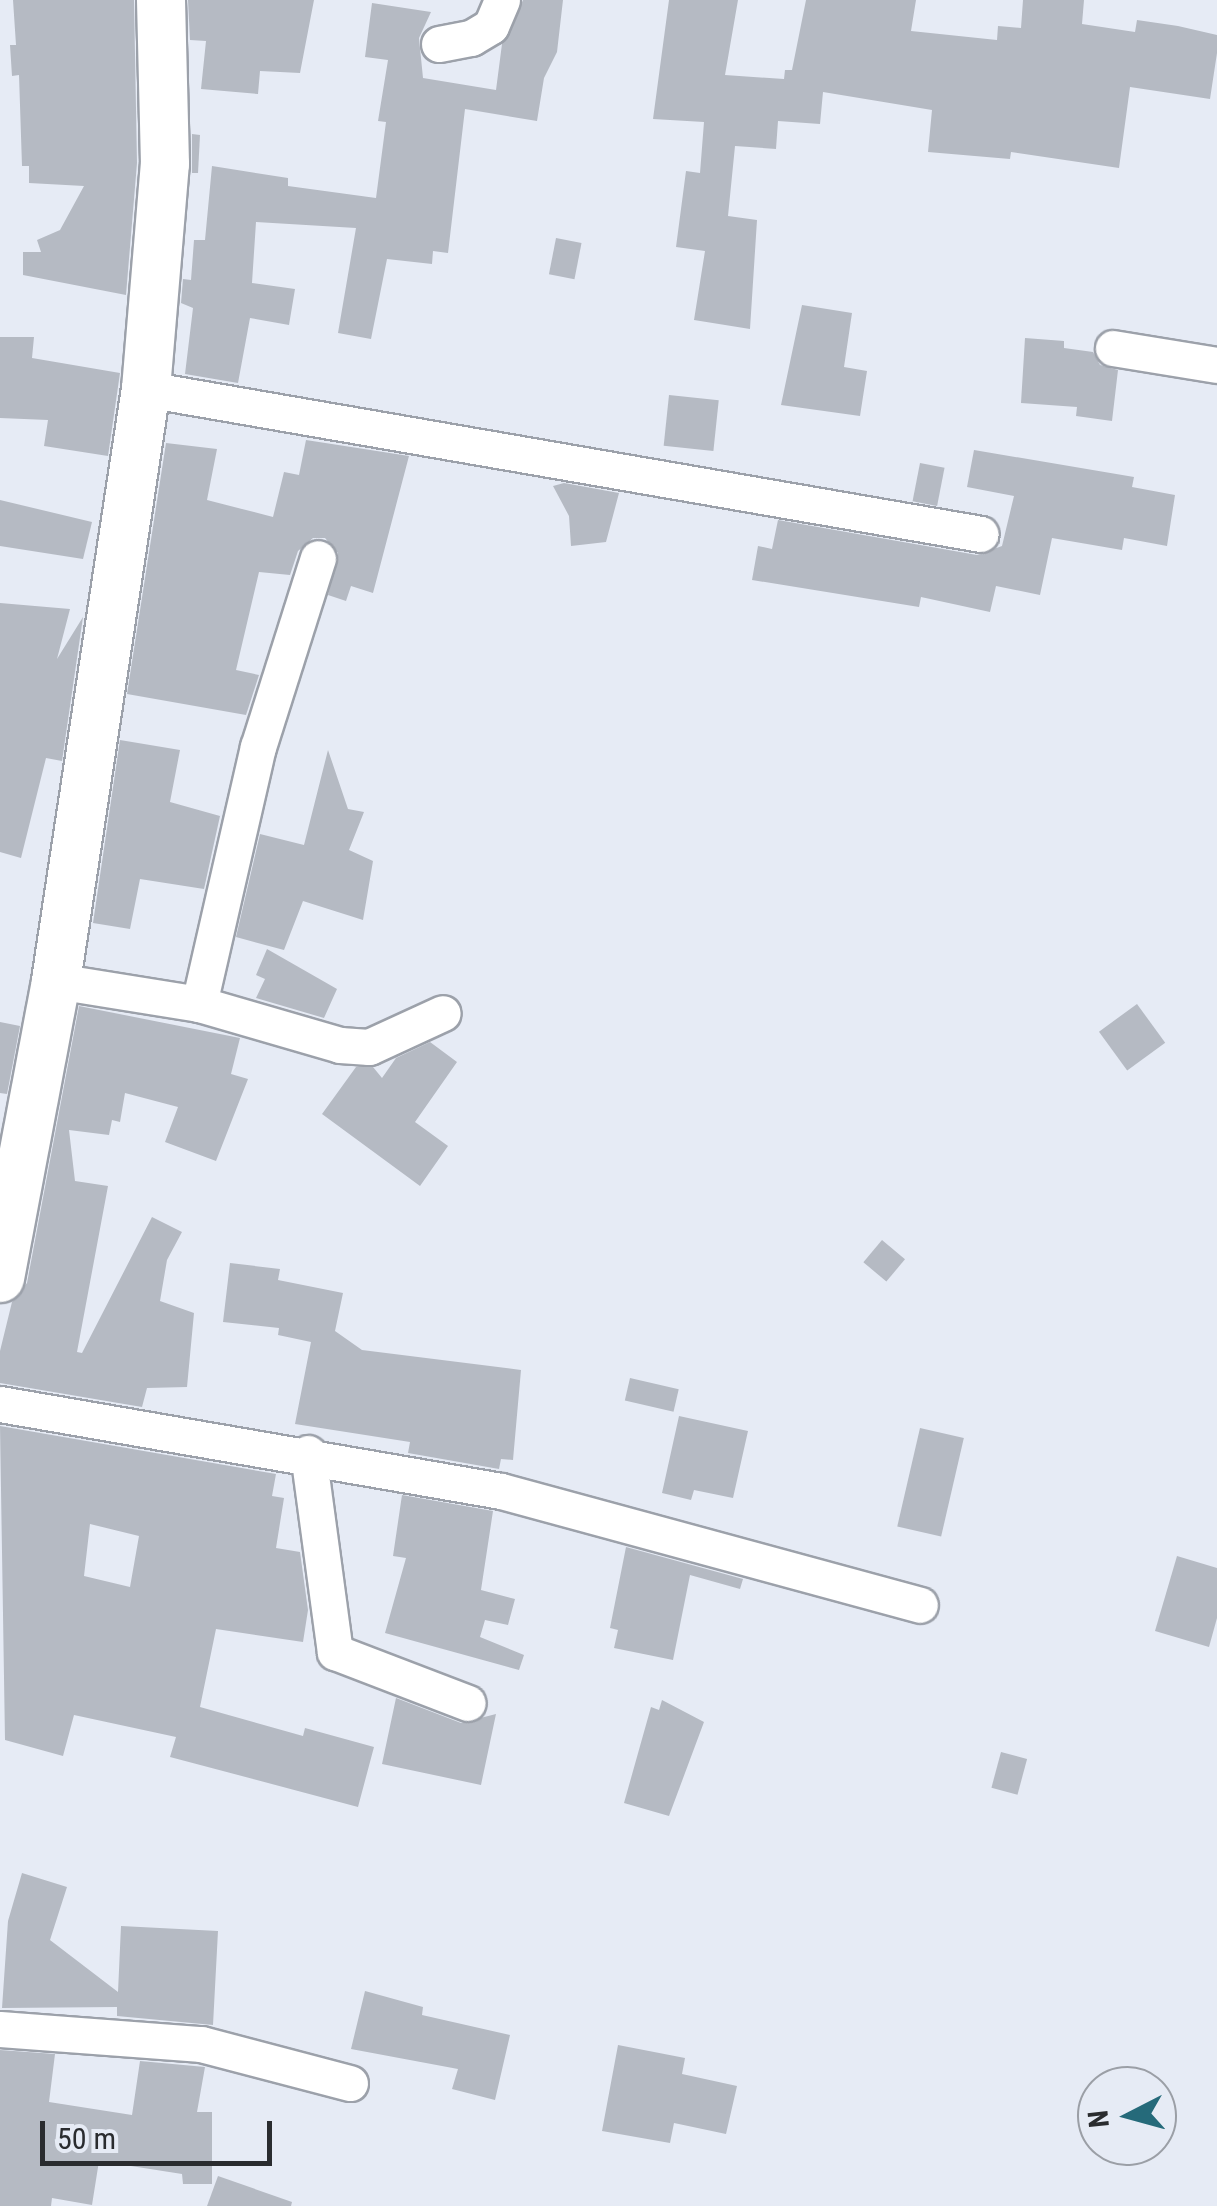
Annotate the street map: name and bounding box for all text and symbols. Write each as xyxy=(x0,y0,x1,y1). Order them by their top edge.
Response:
north arrow xyxy=(1077,2066,1177,2166)
scale bar xyxy=(45,2101,278,2163)
text: N xyxy=(1081,2109,1116,2129)
text: 50 m xyxy=(57,2121,116,2156)

